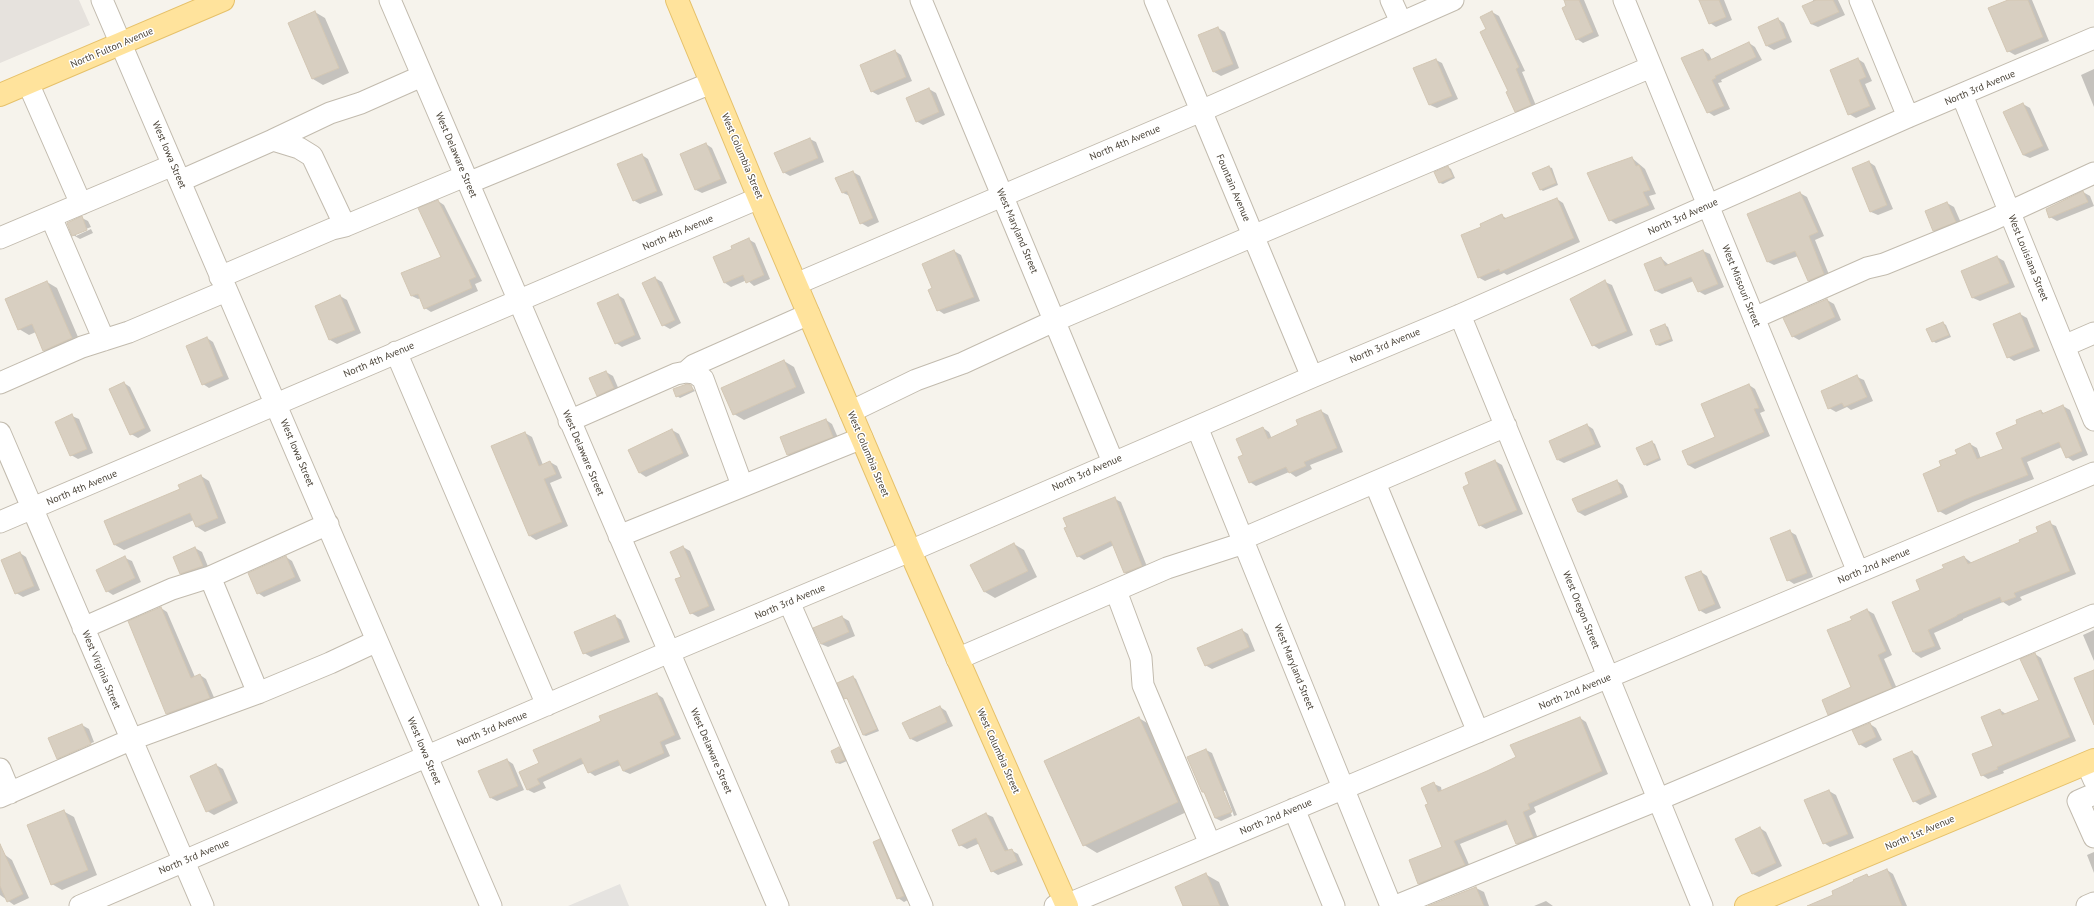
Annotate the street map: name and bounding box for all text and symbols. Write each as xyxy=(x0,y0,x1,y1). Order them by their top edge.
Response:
street label: North Fulton Avenue xyxy=(69,25,155,71)
street label: North 3rd Avenue xyxy=(1943,68,2017,108)
street label: West Delaware Street xyxy=(433,110,479,200)
street label: West Columbia Street xyxy=(719,111,765,201)
street label: West Iowa Street xyxy=(149,120,189,190)
street label: North 4th Avenue xyxy=(1088,123,1162,163)
street label: Fountain Avenue xyxy=(1213,153,1253,223)
street label: West Maryland Street xyxy=(994,187,1040,275)
street label: North 3rd Avenue xyxy=(1646,196,1720,238)
street label: North 4th Avenue xyxy=(641,213,715,253)
street label: West Louisiana Street xyxy=(2005,213,2051,303)
street label: West Missouri Street xyxy=(1719,243,1763,329)
street label: North 3rd Avenue xyxy=(1348,326,1422,366)
street label: North 4th Avenue xyxy=(342,340,416,380)
street label: West Delaware Street xyxy=(560,408,606,498)
street label: West Columbia Street xyxy=(845,409,891,499)
street label: West Iowa Street xyxy=(277,418,317,488)
street label: North 3rd Avenue xyxy=(1050,452,1124,494)
street label: North 4th Avenue xyxy=(45,468,119,508)
street label: North 2nd Avenue xyxy=(1836,545,1912,587)
street label: West Oregon Street xyxy=(1560,569,1602,651)
street label: North 3rd Avenue xyxy=(753,582,827,622)
street label: West Maryland Street xyxy=(1271,623,1317,711)
street label: West Virginia Street xyxy=(79,629,123,711)
street label: North 2nd Avenue xyxy=(1537,671,1613,713)
street label: West Delaware Street xyxy=(688,706,734,796)
street label: West Columbia Street xyxy=(974,707,1022,795)
street label: North 3rd Avenue xyxy=(455,709,529,749)
street label: West Iowa Street xyxy=(404,716,444,786)
street label: North 2nd Avenue xyxy=(1238,796,1314,838)
street label: North 1st Avenue xyxy=(1883,813,1957,853)
street label: North 3rd Avenue xyxy=(157,837,231,877)

